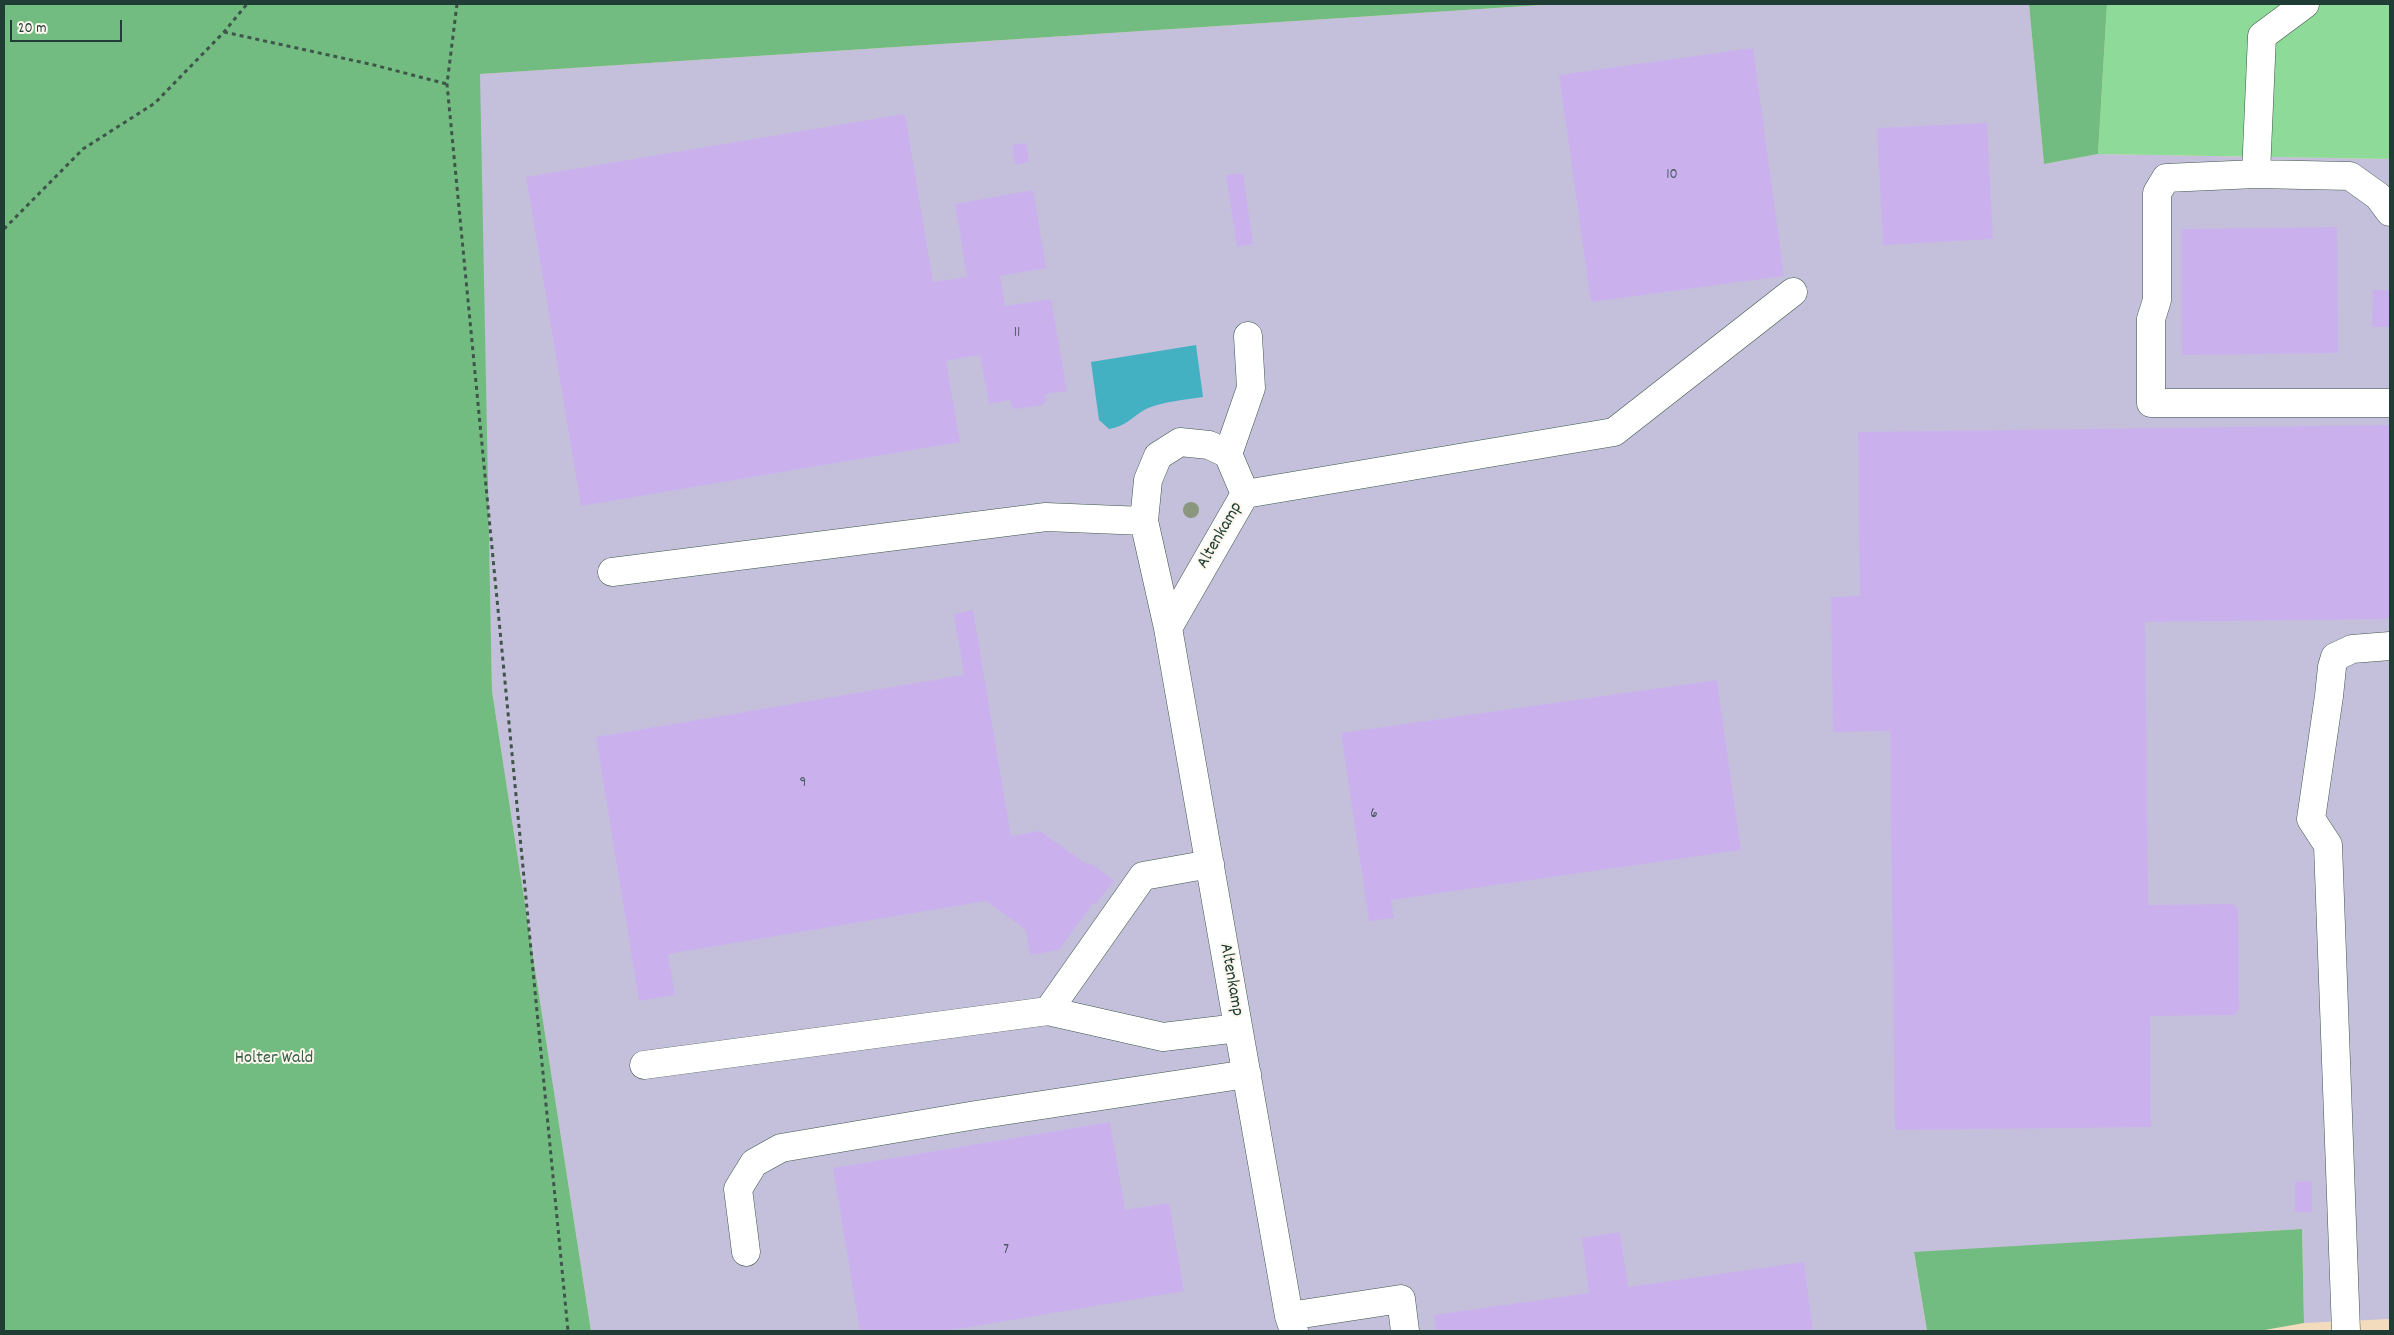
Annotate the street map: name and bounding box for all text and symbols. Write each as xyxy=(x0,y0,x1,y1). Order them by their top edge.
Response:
scale bar xyxy=(12,10,125,42)
text: 20 m xyxy=(18,18,46,40)
house number: 10 xyxy=(1666,167,1678,185)
house number: 11 xyxy=(1014,325,1020,343)
street label: Altenkamp xyxy=(1193,499,1249,573)
house number: 9 xyxy=(800,775,806,793)
house number: 6 xyxy=(1370,806,1378,824)
street label: Altenkamp xyxy=(1213,942,1247,1018)
park label: Holter Wald xyxy=(235,1049,313,1071)
house number: 7 xyxy=(1003,1242,1009,1260)

